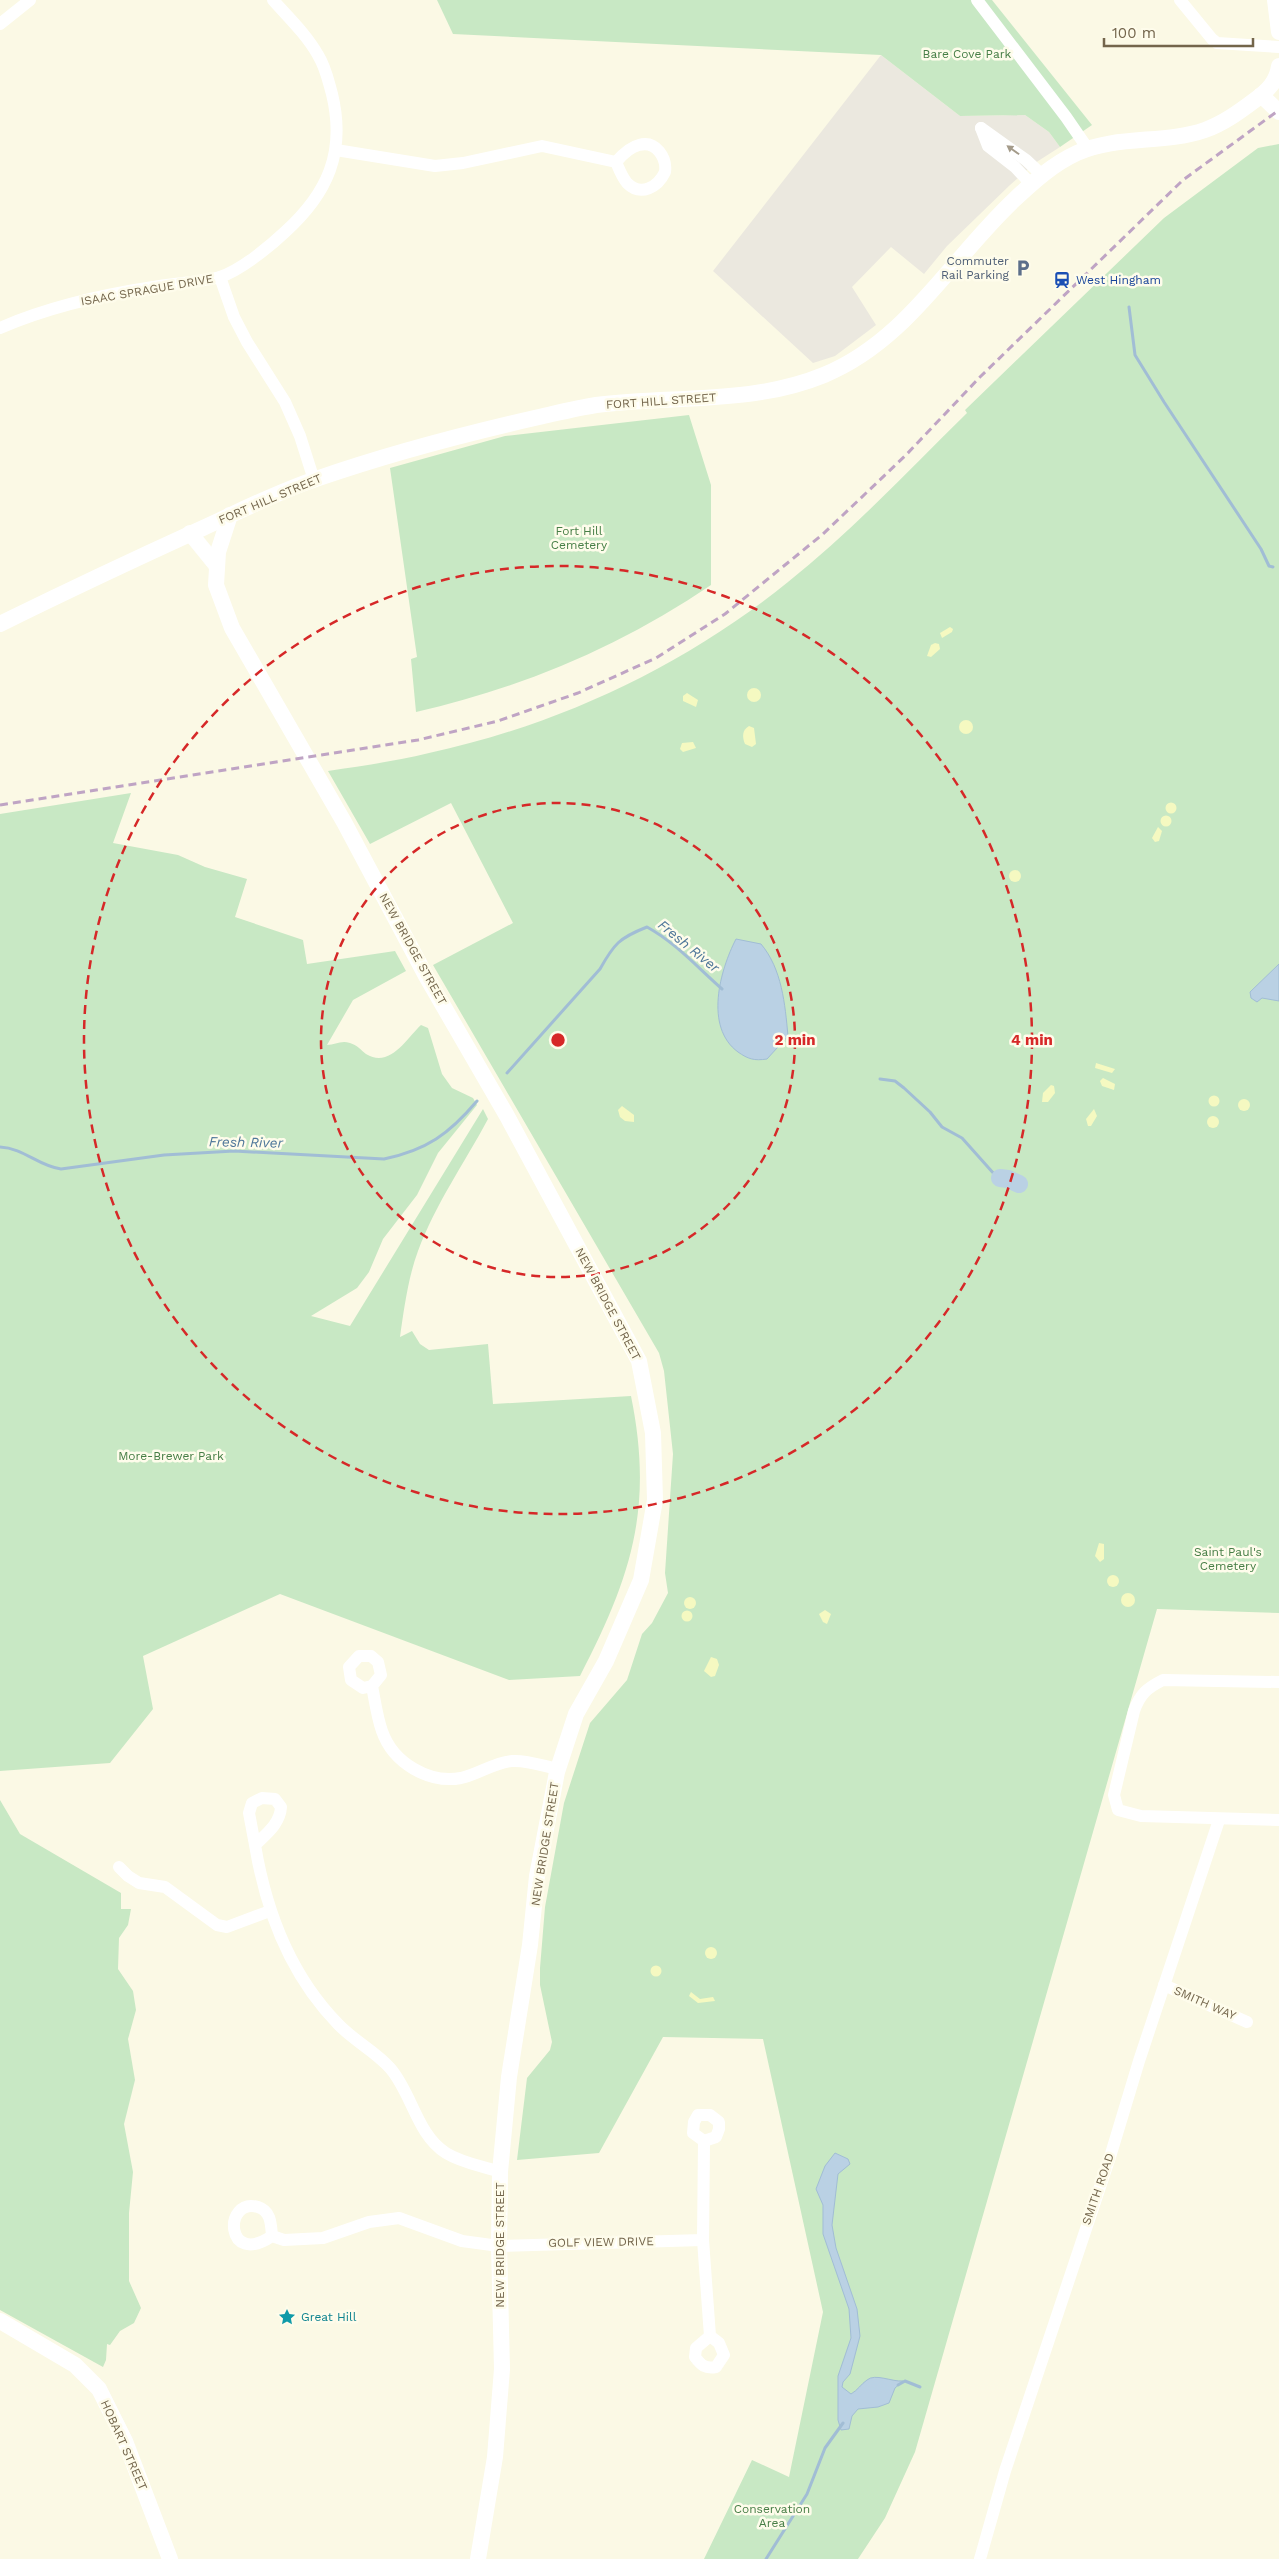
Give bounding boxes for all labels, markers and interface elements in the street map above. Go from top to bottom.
scale bar [1104,15,1253,47]
text: 100 m [1112,24,1156,42]
park label: Bare Cove Park [923,47,1012,61]
one-way arrow [1006,145,1019,155]
place label: Commuter Rail Parking [941,254,1010,282]
parking icon: Commuter Rail Parking [1013,258,1033,278]
station icon: West Hingham [1052,270,1072,290]
street label: ISAAC SPRAGUE DRIVE [80,271,215,309]
place label: West Hingham [1076,273,1161,287]
street label: FORT HILL STREET [605,390,717,412]
street label: FORT HILL STREET [216,471,324,527]
park label: Fort Hill Cemetery [551,524,608,552]
street label: NEW BRIDGE STREET [376,891,450,1007]
water label: Fresh River [655,916,723,976]
centre of rings [549,1031,567,1049]
text: 2 min [774,1031,816,1049]
text: 4 min [1011,1031,1053,1049]
water label: Fresh River [209,1133,284,1151]
street label: NEW BRIDGE STREET [572,1245,644,1363]
park label: More-Brewer Park [118,1449,224,1463]
park label: Saint Paul's Cemetery [1194,1545,1262,1573]
street label: NEW BRIDGE STREET [528,1781,562,1907]
street label: SMITH WAY [1172,1983,1238,2023]
street label: SMITH ROAD [1079,2151,1117,2227]
street label: NEW BRIDGE STREET [493,2182,507,2308]
street label: GOLF VIEW DRIVE [548,2234,654,2250]
place icon: Great Hill [277,2307,297,2327]
place label: Great Hill [301,2310,357,2324]
street label: HOBART STREET [98,2398,150,2492]
park label: Conservation Area [734,2502,810,2530]

